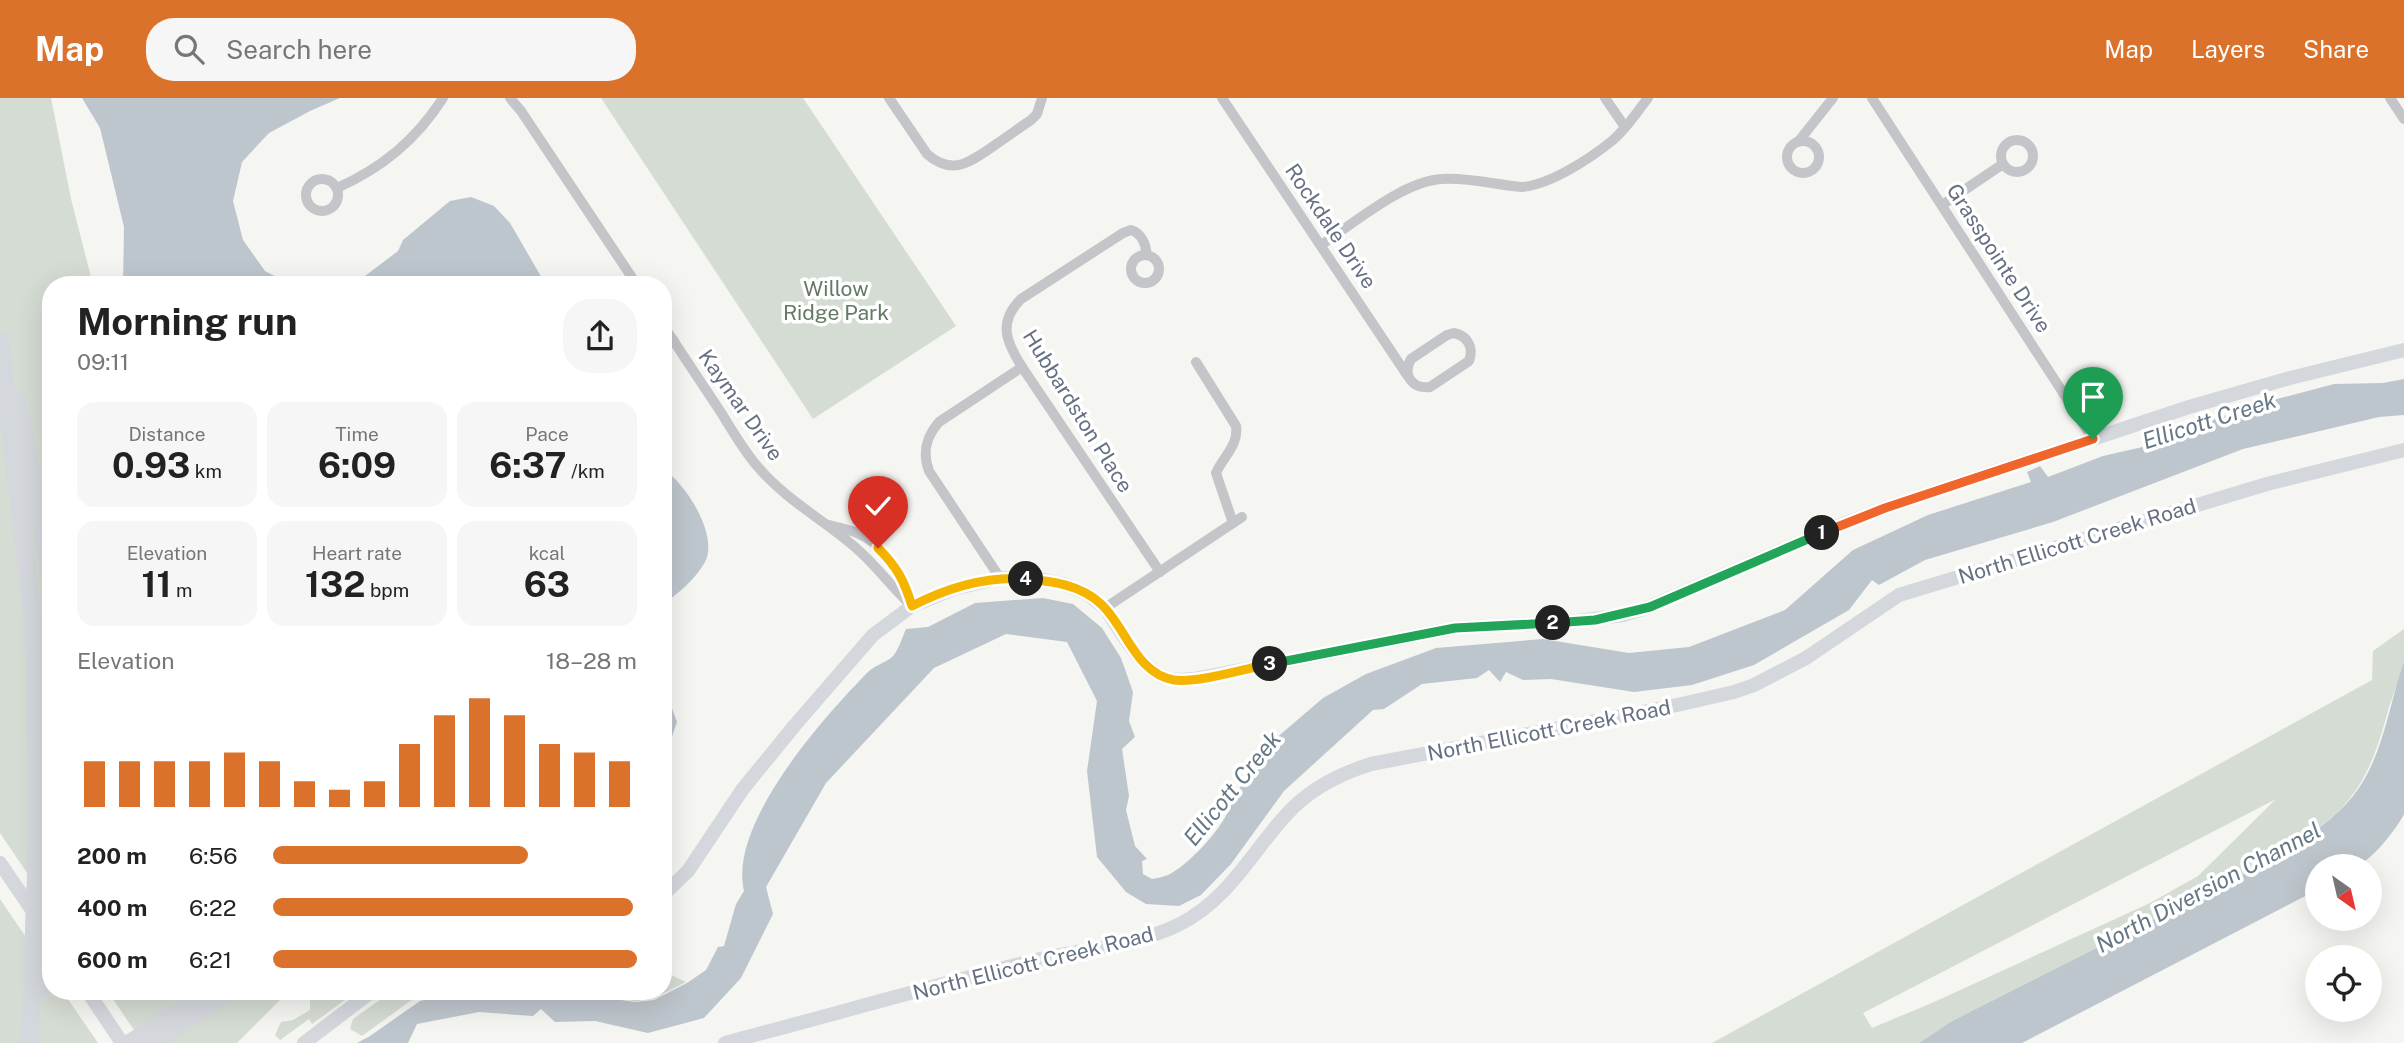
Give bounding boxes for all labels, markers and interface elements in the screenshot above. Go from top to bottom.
search box [146,18,636,81]
text: Map [35,30,104,68]
icon: search [170,30,208,68]
text: Search here [226,34,372,65]
text: Map [2104,35,2153,63]
text: Layers [2191,35,2265,63]
text: Share [2303,35,2369,63]
street label: Rockdale Drive [1280,159,1382,293]
street label: Grasspointe Drive [1942,179,2056,337]
park label: Willow Ridge Park [783,276,889,325]
text: Morning run [77,299,298,344]
button: share [563,299,637,373]
street label: Hubbardston Place [1018,325,1138,497]
street label: Kaymar Drive [693,345,789,465]
text: 09:11 [77,348,129,375]
pin [2063,367,2123,439]
icon: arrive [2074,378,2112,416]
water label: Ellicott Creek [2139,385,2280,454]
text: Distance [128,423,206,445]
text: Time [335,423,379,445]
text: Pace [525,423,569,445]
text: 0.93 [112,445,190,486]
text: 6:09 [318,445,396,486]
text: 6:37 [489,445,566,486]
text: km [190,460,222,482]
text: /km [566,460,605,482]
pin [848,476,908,548]
icon: check [859,487,897,525]
street label: North Ellicott Creek Road [1955,493,2199,589]
pin: 1 [1804,516,1840,550]
text: 1 [1817,521,1826,543]
text: Elevation [127,542,207,564]
text: Heart rate [312,542,402,564]
text: kcal [529,542,565,564]
pin: 4 [1009,561,1044,596]
text: 11 [141,564,171,605]
text: 132 [305,564,365,605]
text: 63 [524,564,570,605]
text: 4 [1019,567,1032,589]
text: m [171,579,193,601]
text: bpm [365,579,409,601]
pin: 2 [1536,606,1570,640]
text: 2 [1546,611,1559,633]
pin: 3 [1252,646,1288,682]
text: Elevation [77,647,175,674]
text: 18–28 m [546,647,637,674]
text: 3 [1263,652,1276,674]
street label: North Ellicott Creek Road [1425,694,1673,766]
water label: Ellicott Creek [1178,725,1287,851]
water label: North Diversion Channel [2091,816,2325,958]
text: 200 m [77,842,147,869]
text: 6:56 [189,842,238,869]
north arrow [2305,854,2382,931]
map controls [2305,854,2382,1022]
text: 400 m [77,894,147,921]
text: 6:22 [189,894,236,921]
street label: North Ellicott Creek Road [910,921,1156,1005]
button: locate [2305,945,2382,1022]
text: 600 m [77,946,147,973]
text: 6:21 [189,946,232,973]

